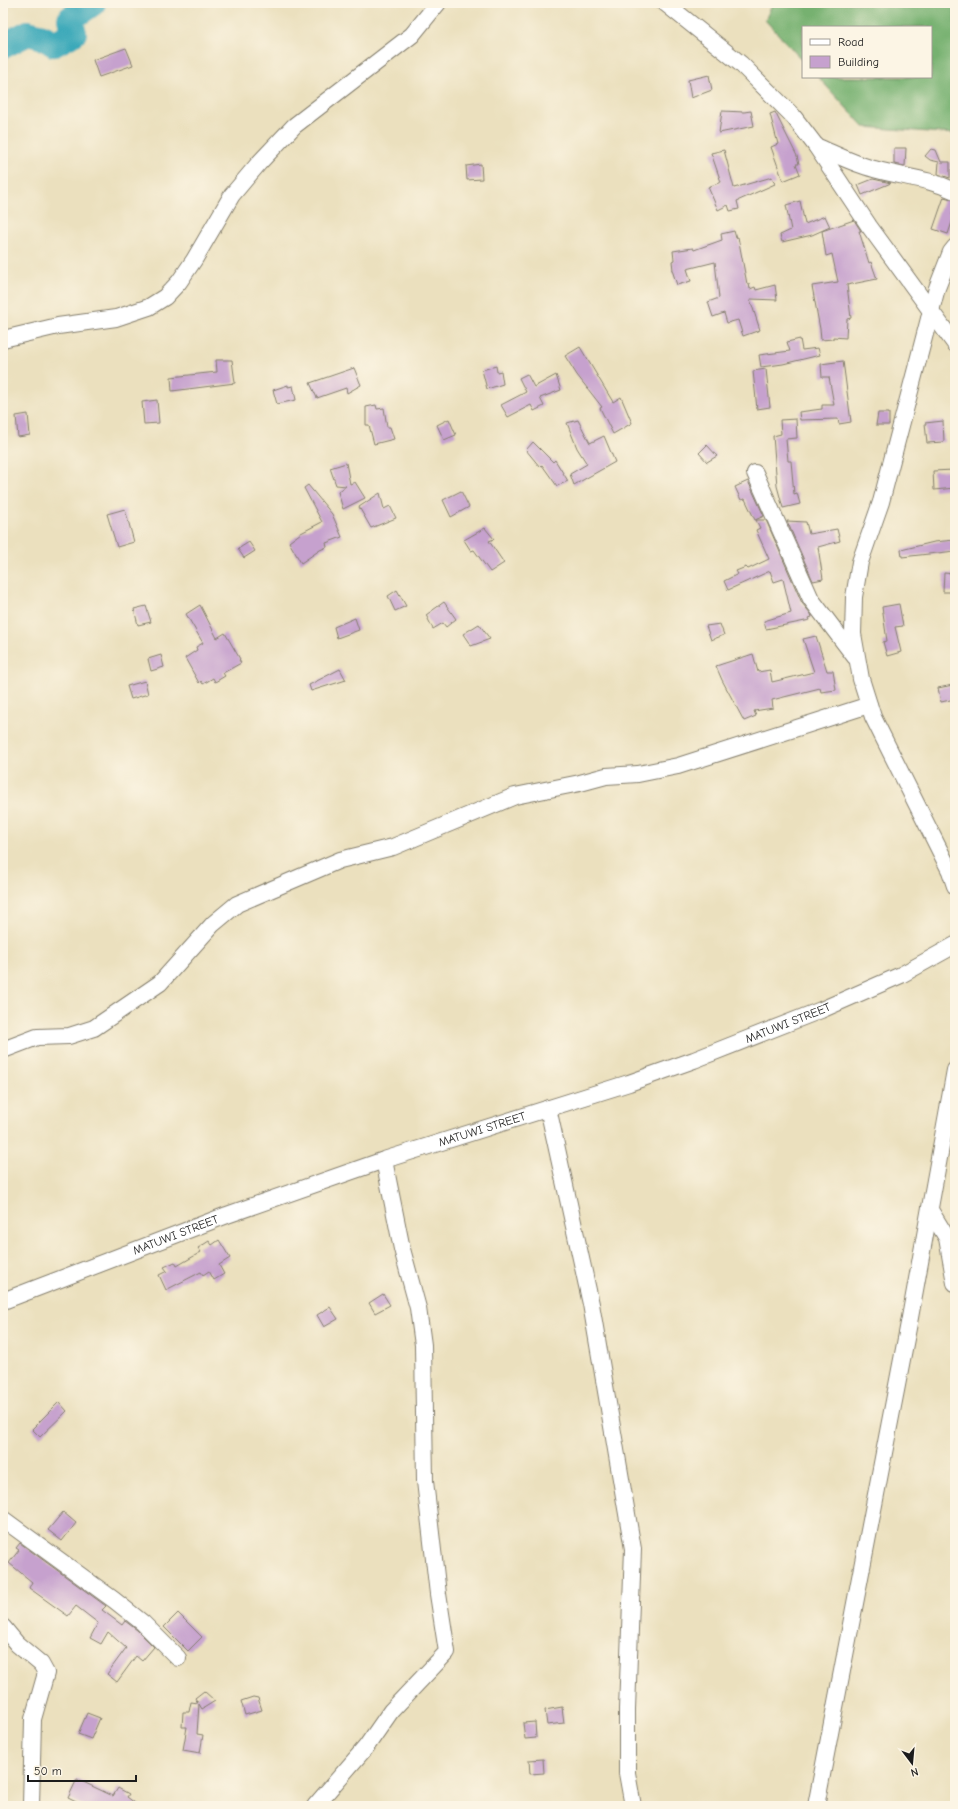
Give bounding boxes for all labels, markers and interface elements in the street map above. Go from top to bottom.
legend [802,26,932,78]
text: Road [838,35,864,49]
text: Building [838,55,879,69]
street label: MATUWI STREET [743,999,833,1046]
street label: MATUWI STREET [437,1109,528,1149]
street label: MATUWI STREET [131,1212,221,1257]
north arrow [892,1743,932,1783]
scale bar [28,1757,136,1783]
text: 50 m [34,1764,62,1778]
text: N [909,1765,920,1779]

